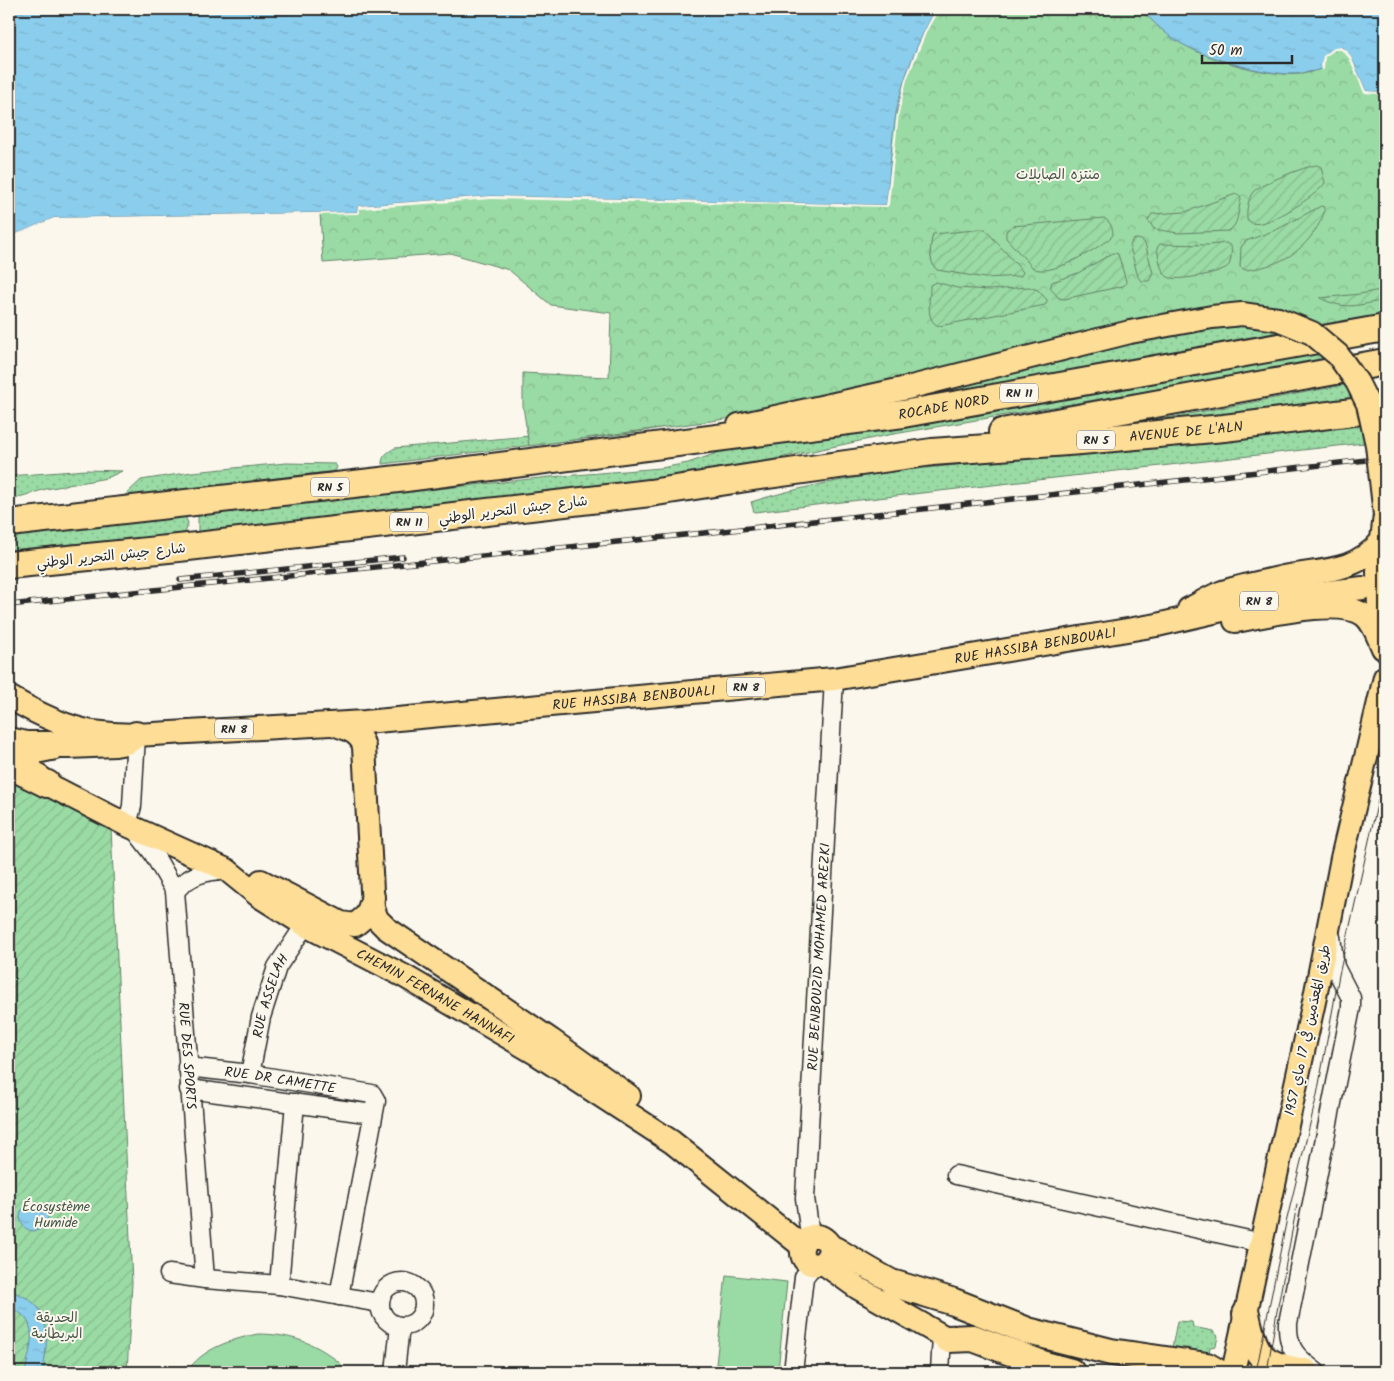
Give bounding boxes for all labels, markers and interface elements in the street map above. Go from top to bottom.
scale bar [1202,32,1292,64]
text: 50 m [1209,39,1243,63]
park label: منتزه الصابلات [1016,164,1100,186]
road number: RN 11 [1000,383,1038,402]
street label: ROCADE NORD [897,389,991,426]
street label: AVENUE DE L'ALN [1128,416,1245,449]
road number: RN 5 [1077,430,1115,450]
road number: RN 5 [311,478,349,497]
street label: شارع جيش التحرير الوطني [437,490,589,531]
road number: RN 11 [390,512,428,532]
street label: شارع جيش التحرير الوطني [35,537,187,576]
road number: RN 8 [1240,592,1278,610]
street label: RUE HASSIBA BENBOUALI [953,622,1118,671]
road number: RN 8 [727,678,765,696]
street label: RUE HASSIBA BENBOUALI [551,680,716,717]
road number: RN 8 [215,720,253,739]
street label: RUE BENBOUZID MOHAMED AREZKI [802,842,837,1071]
street label: CHEMIN FERNANE HANNAFI [352,943,518,1050]
street label: طريق المُعدَمين في 17 ماي 1957 [1279,943,1337,1118]
street label: RUE ASSELAH [247,950,295,1040]
street label: RUE DES SPORTS [172,1001,202,1111]
street label: RUE DR CAMETTE [223,1061,338,1100]
park label: Écosystème Humide [22,1196,91,1234]
park label: الحديقة البريطانية [32,1307,82,1345]

